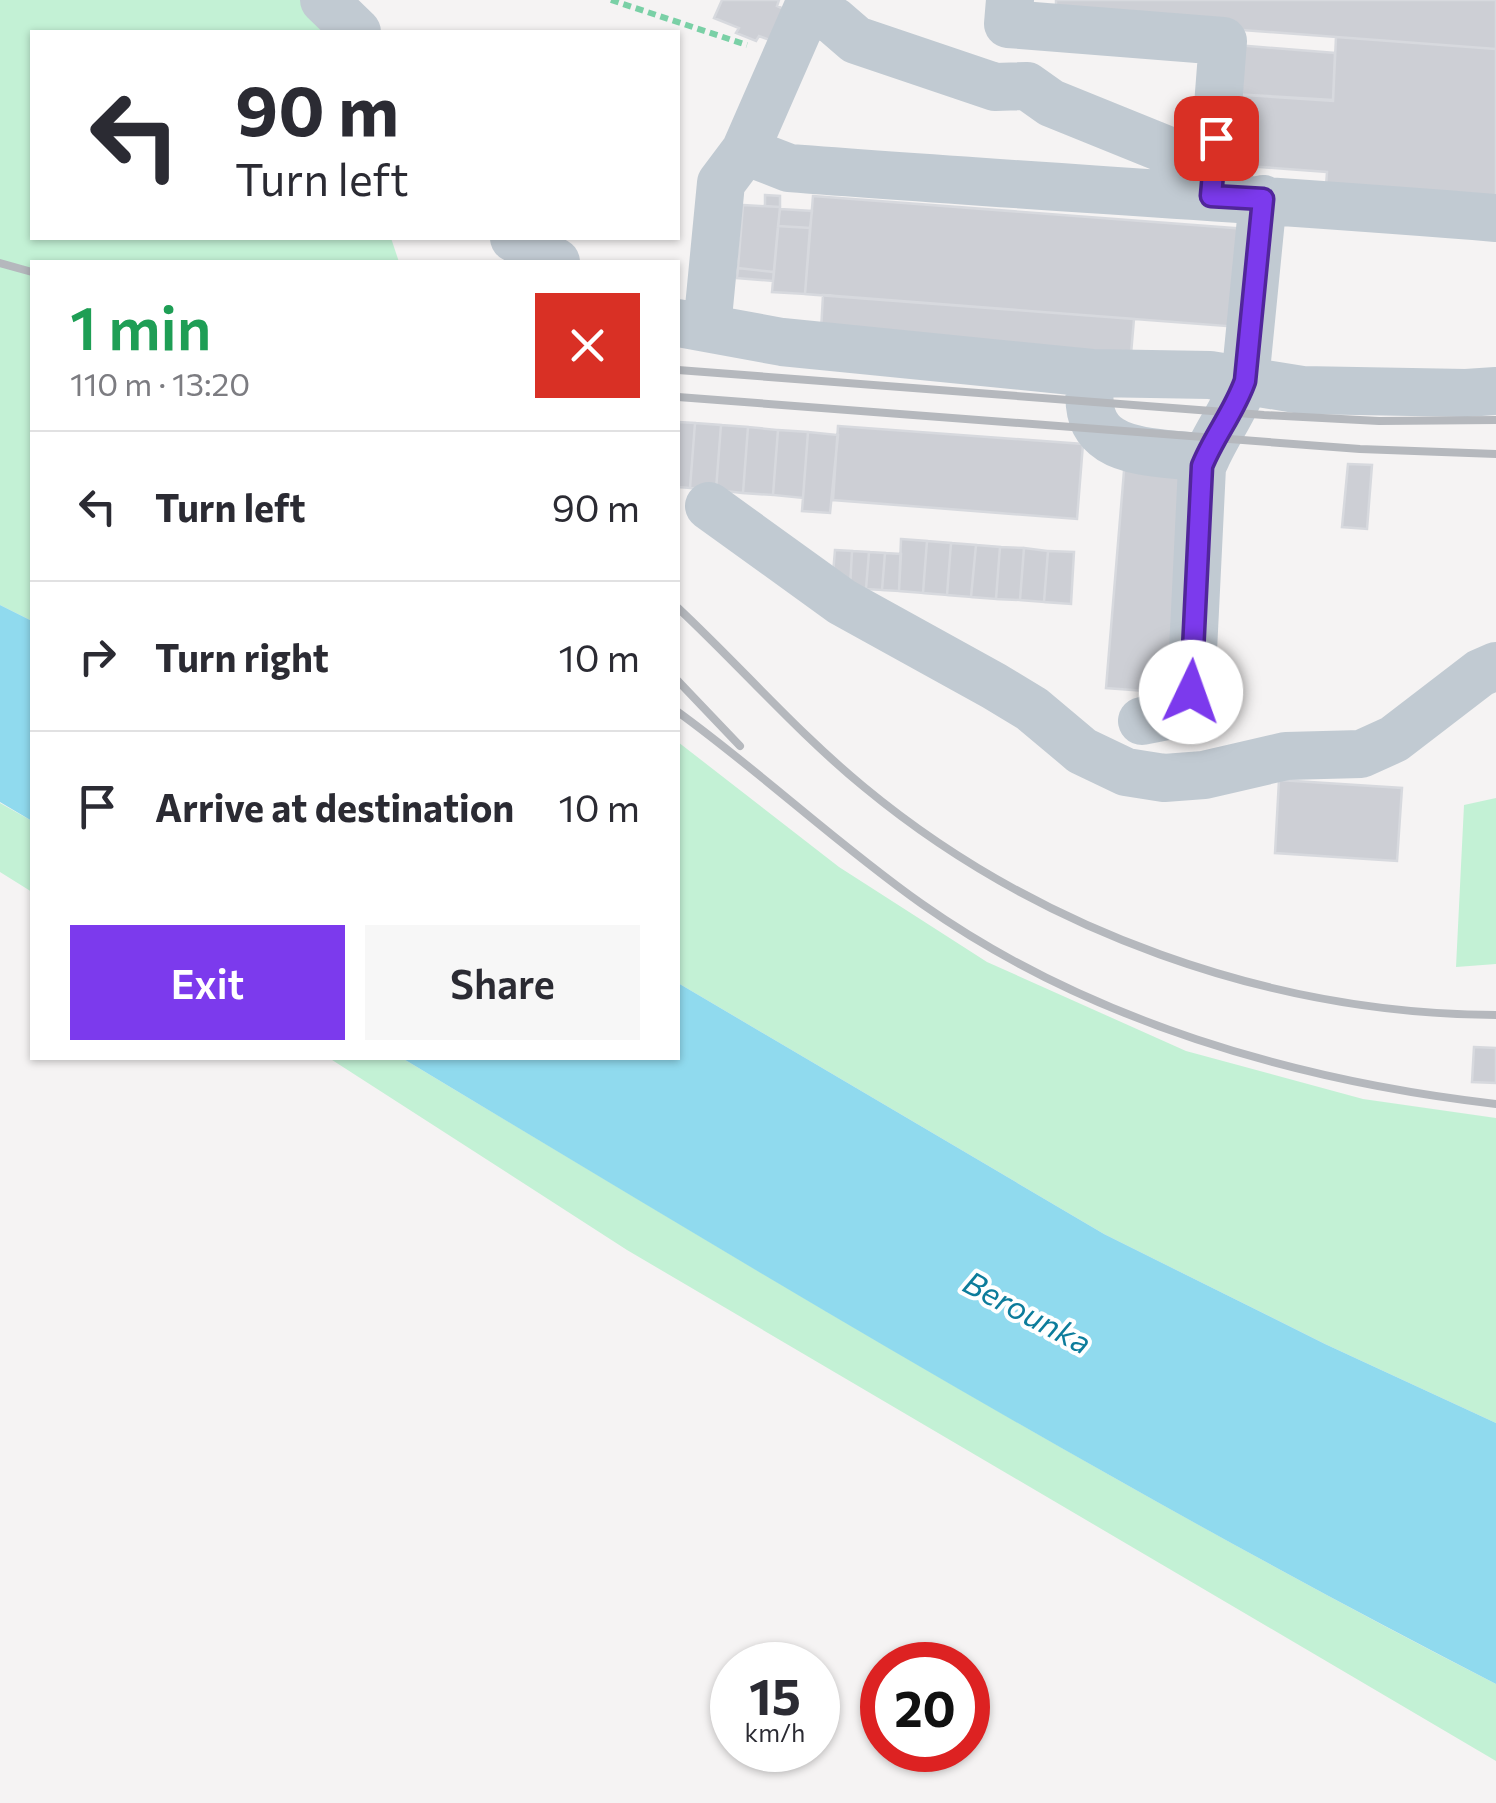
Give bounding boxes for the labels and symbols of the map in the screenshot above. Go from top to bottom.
pin [1174,96,1259,181]
position arrow [1139,640,1243,744]
water label: Berounka [957,1261,1099,1362]
speed limit sign: 20 [860,1642,990,1772]

